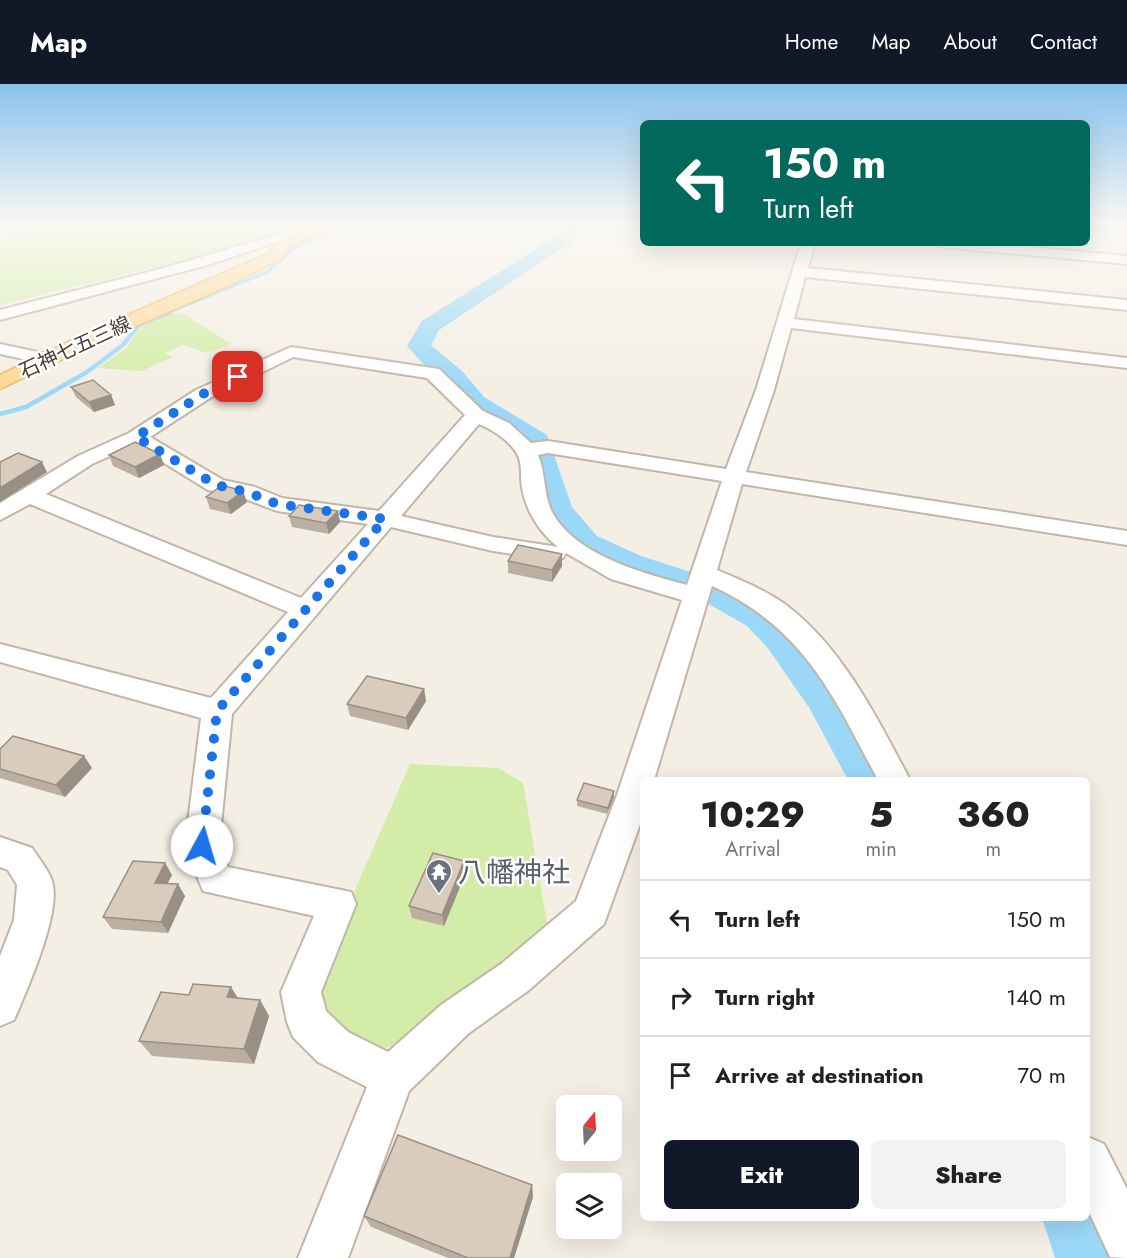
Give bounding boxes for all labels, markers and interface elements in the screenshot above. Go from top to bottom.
text: Map [30,22,87,63]
text: Home [785,27,838,57]
text: Map [871,27,911,57]
text: About [944,27,997,57]
text: Contact [1030,27,1097,57]
text: 150 m [763,133,886,194]
icon: left [664,144,742,222]
text: Turn left [763,189,853,228]
street label: 石神七五三線 [15,309,136,386]
pin [212,351,263,402]
icon: arrive [221,360,254,393]
text: 10:29 [700,788,805,840]
text: 5 [869,788,893,840]
text: 360 [957,788,1030,840]
position arrow [170,814,234,878]
text: Arrival [725,835,780,864]
text: min [865,835,897,864]
text: m [986,835,1001,864]
place label: 八幡神社 [458,852,570,893]
temple icon: 八幡神社 [424,857,454,895]
icon: left [664,903,697,936]
text: Turn left [715,903,800,935]
text: 150 m [1007,903,1066,935]
icon: right [664,981,697,1014]
text: Turn right [715,981,815,1013]
text: 140 m [1006,981,1066,1013]
icon: arrive [664,1059,697,1092]
text: Arrive at destination [715,1059,924,1091]
text: 70 m [1017,1059,1066,1091]
north arrow [556,1095,622,1161]
map controls [556,1095,622,1239]
button: Exit [664,1140,859,1209]
button: Share [871,1140,1066,1209]
button: layers [556,1173,622,1239]

